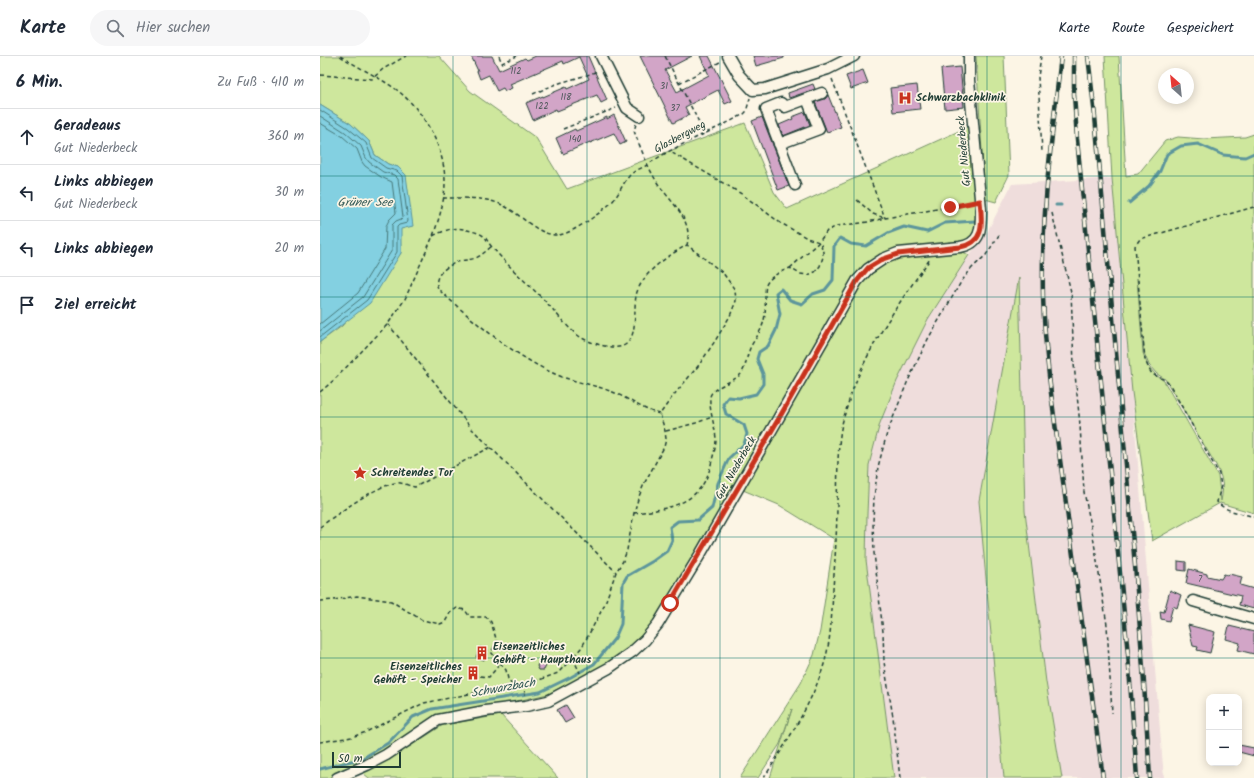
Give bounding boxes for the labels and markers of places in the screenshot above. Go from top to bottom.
place label: Schwarzbachklinik [916,89,1006,107]
hospital icon: Schwarzbachklinik [897,90,913,106]
place label: Schreitendes Tor [371,464,454,482]
place icon: Schreitendes Tor [352,465,368,481]
place label: Eisenzeitliches Gehöft - Haupthaus [493,638,592,669]
building icon: Eisenzeitliches Gehöft - Haupthaus [474,645,490,661]
place label: Eisenzeitliches Gehöft - Speicher [374,658,463,689]
building icon: Eisenzeitliches Gehöft - Speicher [465,665,481,681]

